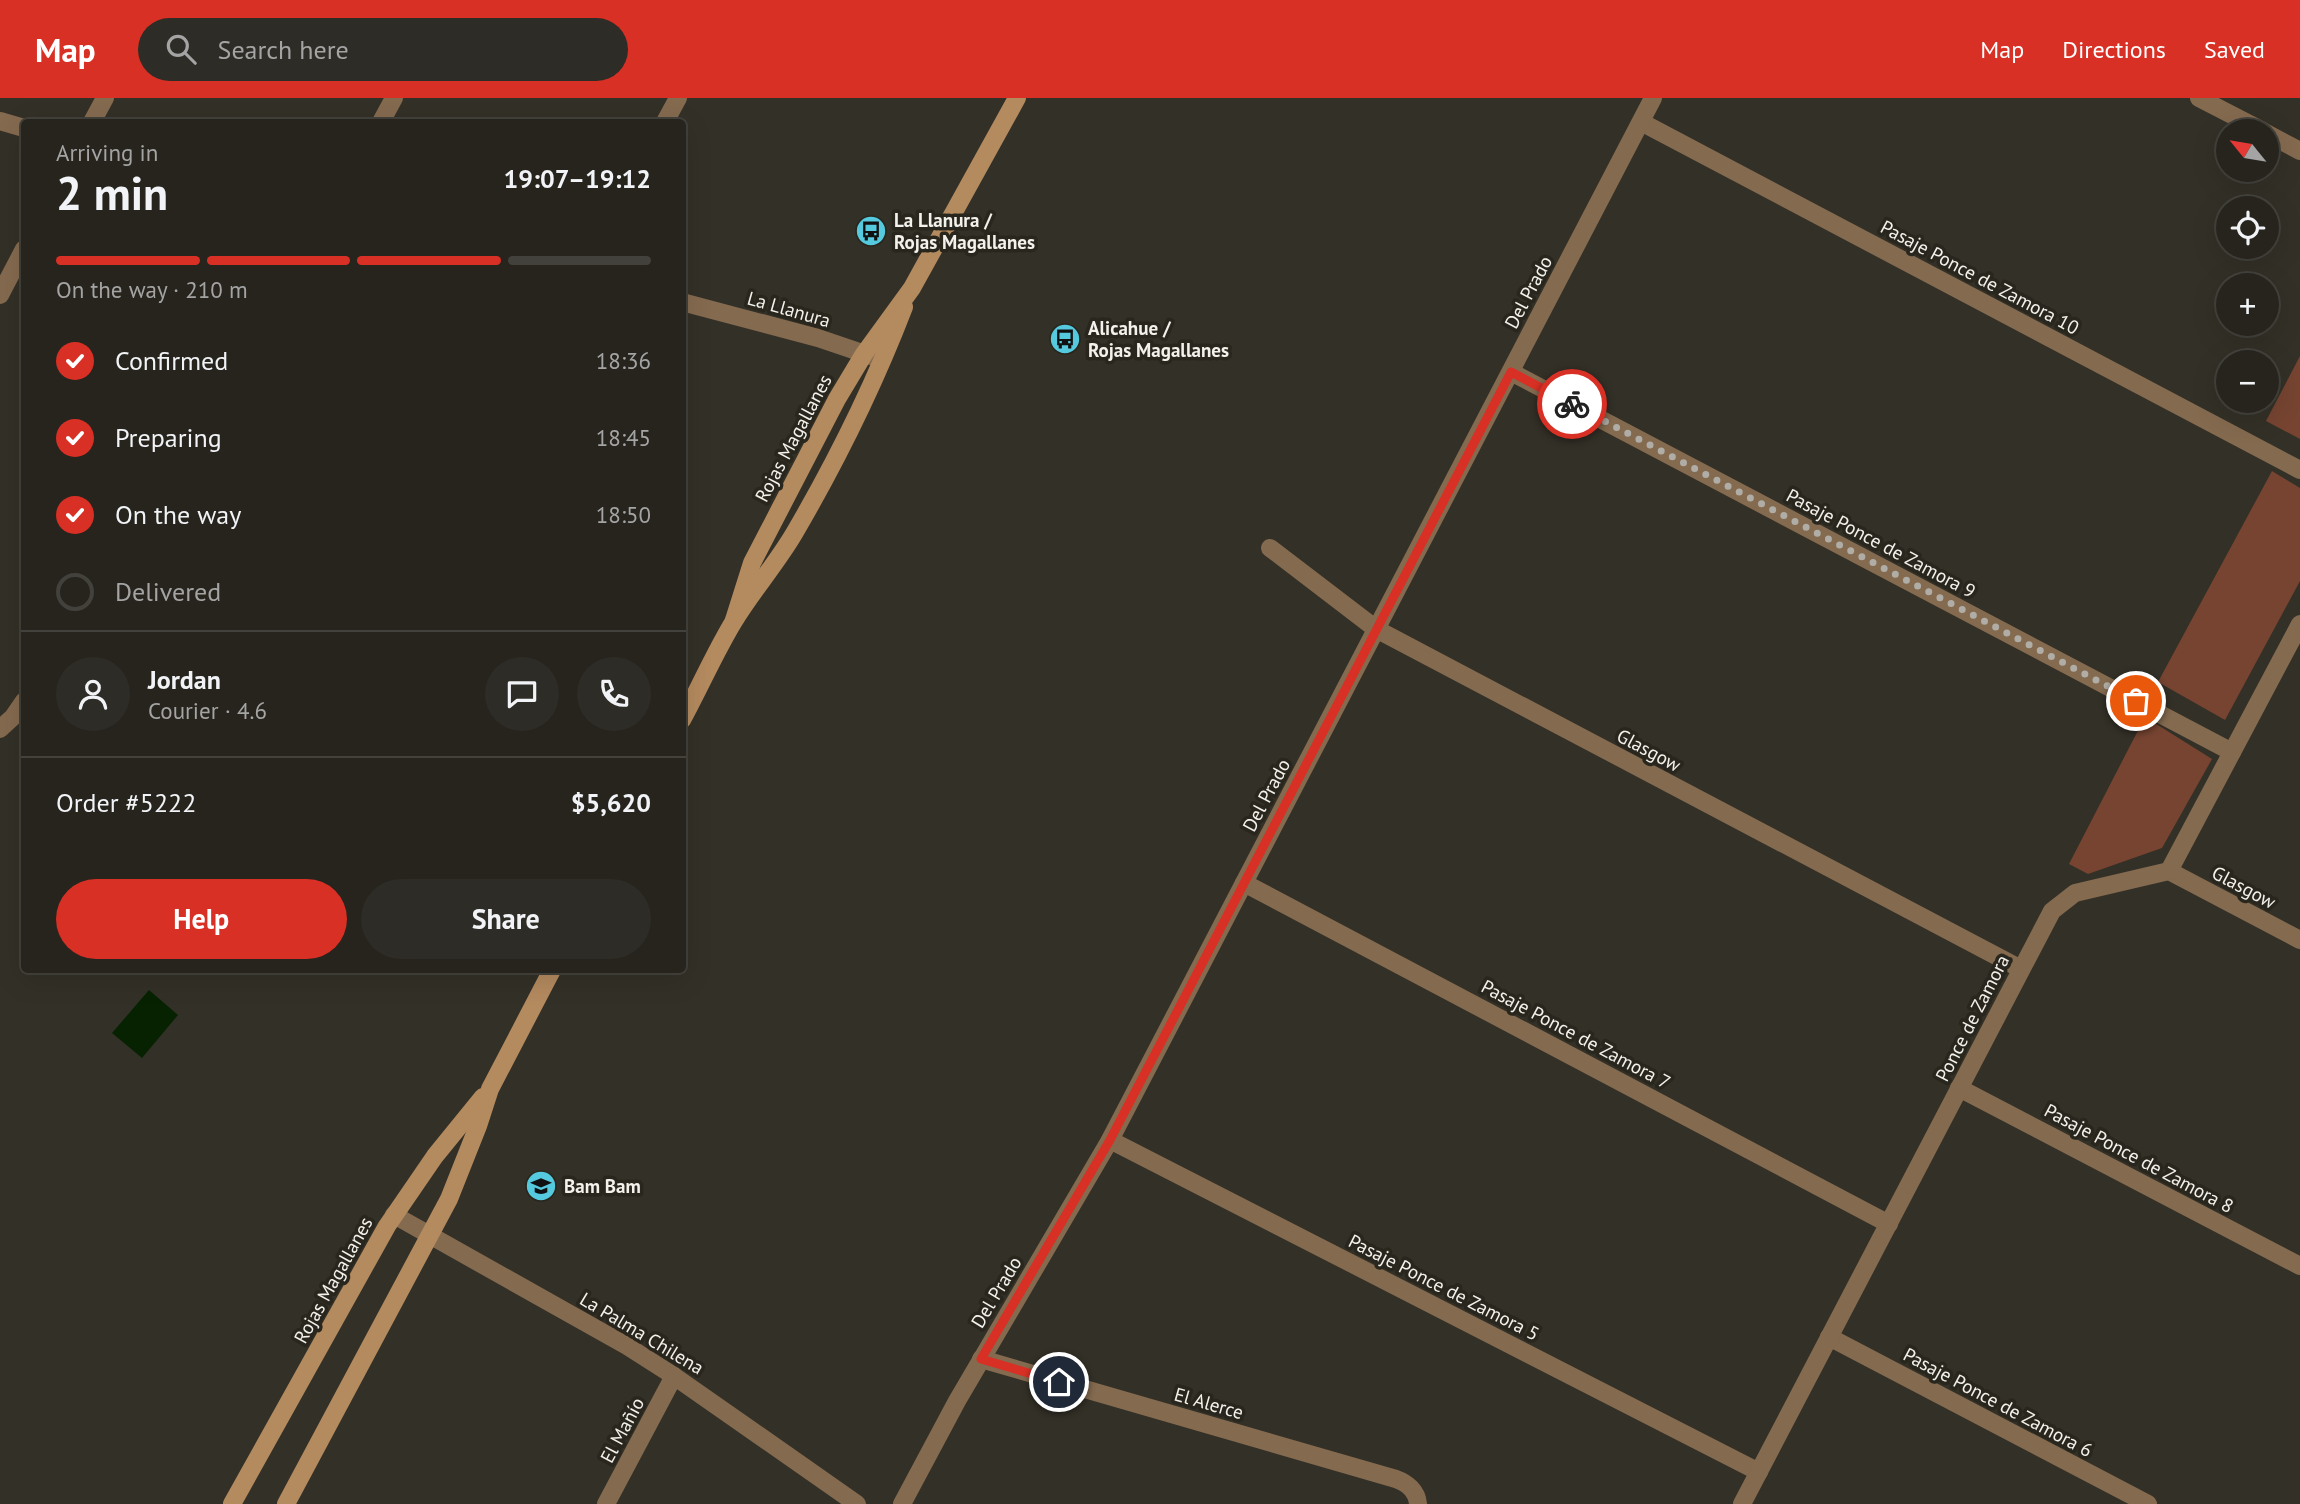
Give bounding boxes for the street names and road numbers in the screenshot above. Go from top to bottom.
street label: Pasaje Ponce de Zamora 10 [1877,214,2083,340]
street label: Del Prado [1499,252,1557,332]
street label: La Llanura [745,286,833,332]
street label: Rojas Magallanes [749,370,837,506]
street label: Pasaje Ponce de Zamora 9 [1782,483,1980,603]
street label: Glasgow [1613,723,1685,777]
street label: Del Prado [1237,755,1295,835]
street label: Glasgow [2208,860,2280,914]
street label: Ponce de Zamora [1930,951,2014,1085]
street label: Pasaje Ponce de Zamora 7 [1477,974,1675,1094]
street label: Pasaje Ponce de Zamora 8 [2040,1098,2238,1218]
street label: Rojas Magallanes [288,1213,378,1347]
street label: Pasaje Ponce de Zamora 5 [1345,1228,1543,1346]
street label: Del Prado [965,1252,1027,1332]
street label: La Palma Chilena [576,1287,708,1379]
street label: Pasaje Ponce de Zamora 6 [1899,1342,2097,1462]
street label: El Alerce [1172,1382,1246,1424]
street label: El Mañío [595,1393,649,1467]

